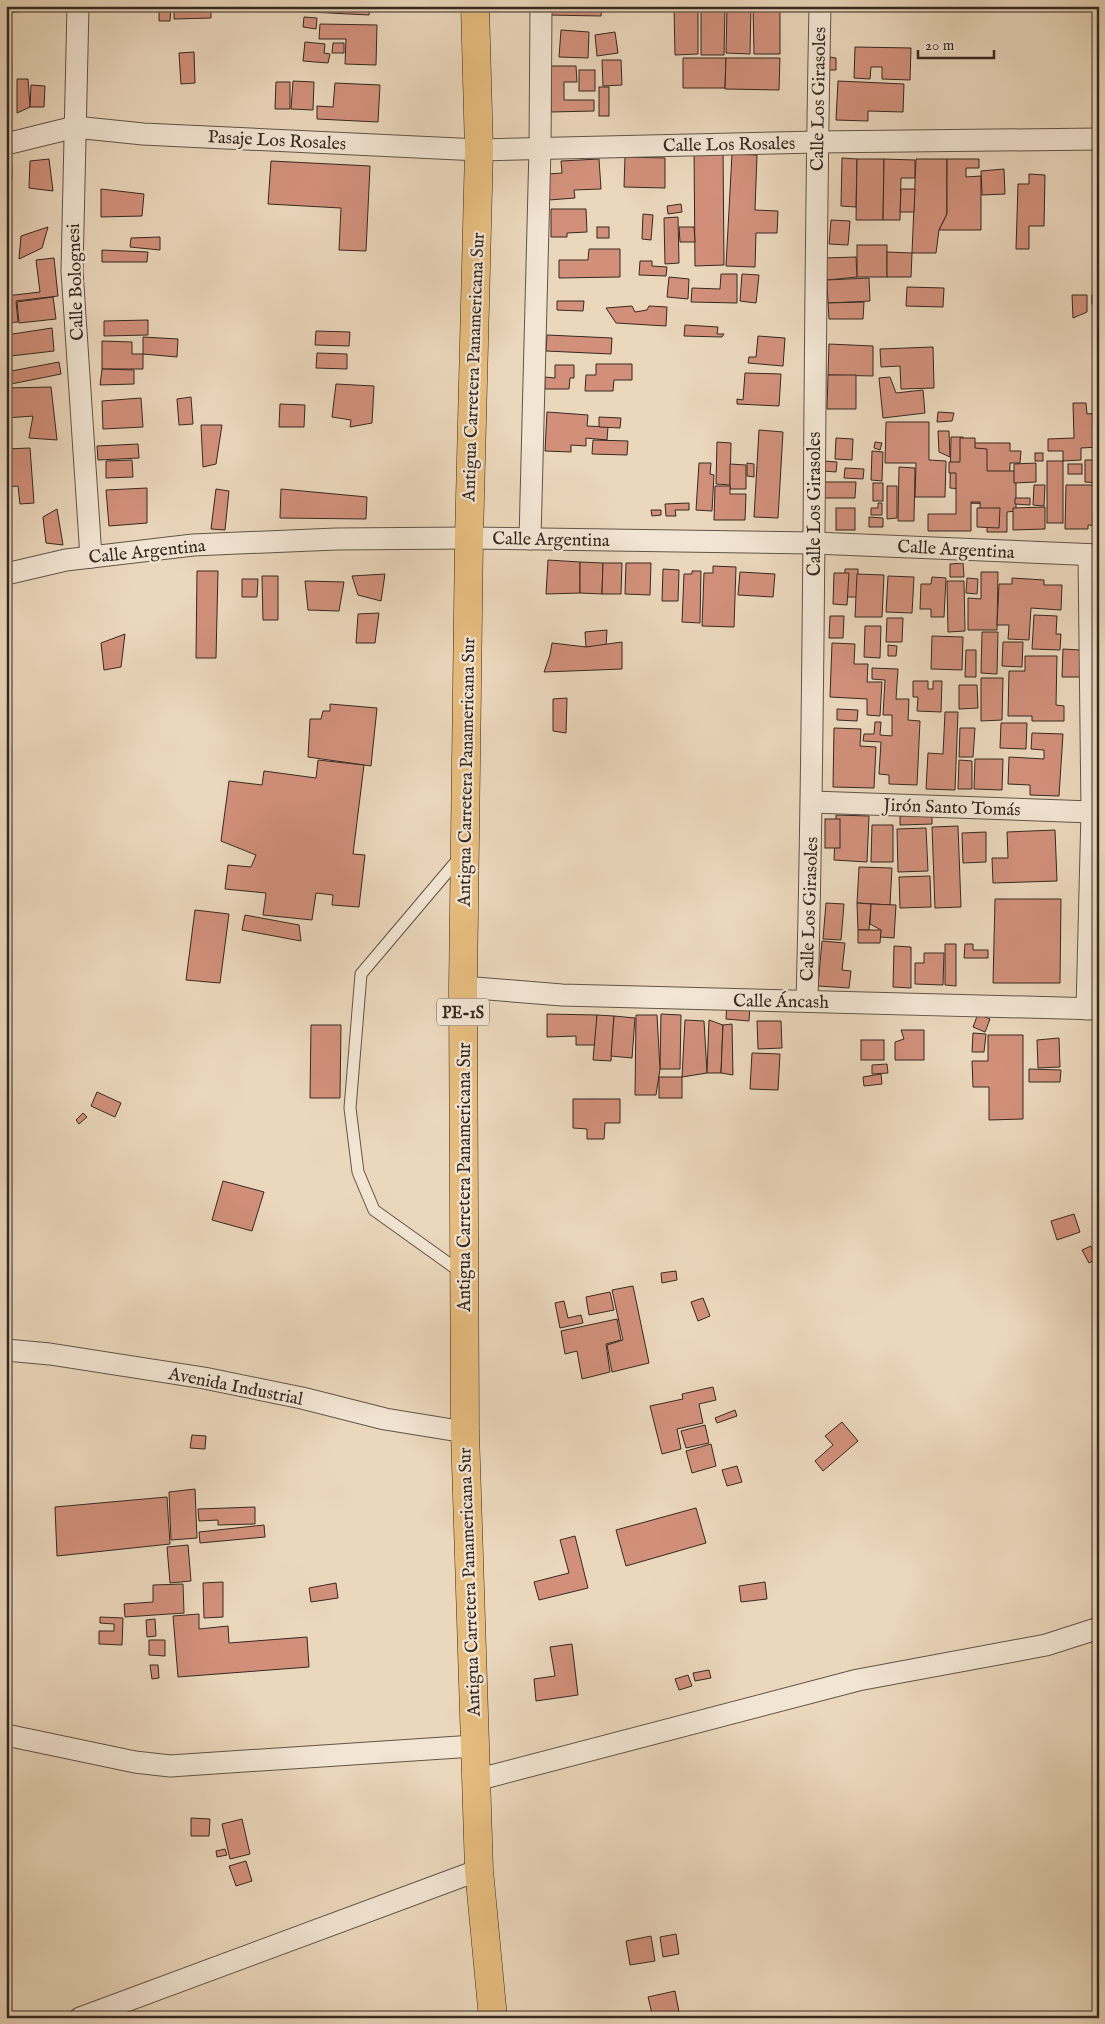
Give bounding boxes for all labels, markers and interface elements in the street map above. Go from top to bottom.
street label: Calle Los Girasoles [807,27,832,171]
scale bar [918,28,994,60]
text: 20 m [925,36,955,55]
street label: Pasaje Los Rosales [207,126,347,157]
street label: Calle Los Rosales [663,133,795,158]
street label: Calle Bolognesi [63,223,90,341]
street label: Antigua Carretera Panamericana Sur [458,232,491,503]
street label: Calle Los Girasoles [804,432,827,576]
street label: Calle Argentina [492,528,610,553]
street label: Calle Argentina [88,535,207,570]
street label: Calle Argentina [897,536,1015,565]
street label: Antigua Carretera Panamericana Sur [454,637,481,908]
street label: Jirón Santo Tomás [881,795,1021,822]
street label: Calle Los Girasoles [796,836,825,982]
street label: Calle Áncash [733,988,830,1015]
road number: PE-1S [437,999,489,1026]
street label: Antigua Carretera Panamericana Sur [454,1042,477,1313]
street label: Avenida Industrial [166,1363,305,1412]
street label: Antigua Carretera Panamericana Sur [454,1447,487,1718]

